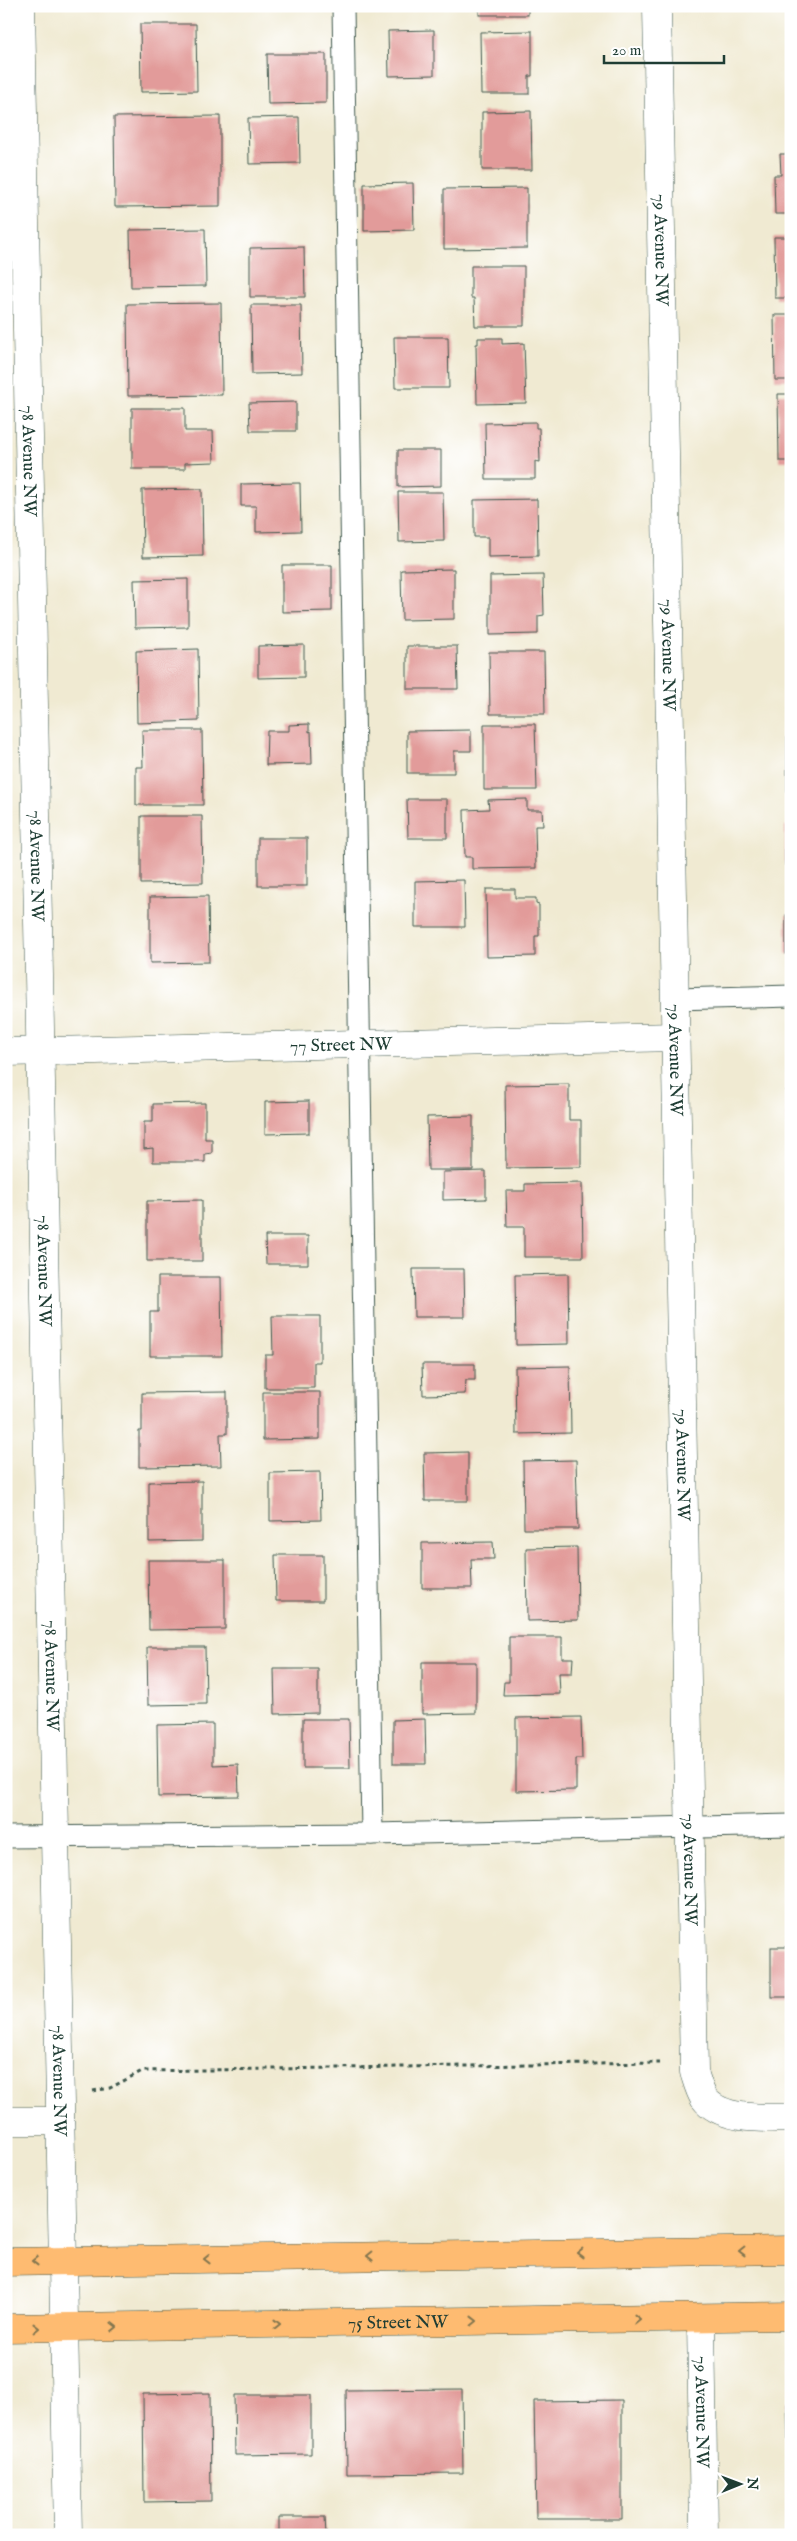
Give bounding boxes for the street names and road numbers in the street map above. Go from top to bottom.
street label: 79 Avenue NW [647,194,672,307]
street label: 78 Avenue NW [15,405,41,518]
street label: 79 Avenue NW [655,599,680,712]
street label: 78 Avenue NW [23,810,48,922]
street label: 79 Avenue NW [662,1004,687,1117]
street label: 77 Street NW [290,1033,393,1059]
street label: 78 Avenue NW [30,1215,56,1327]
street label: 79 Avenue NW [669,1409,694,1522]
street label: 78 Avenue NW [38,1620,63,1732]
street label: 79 Avenue NW [676,1814,701,1927]
street label: 78 Avenue NW [46,2025,71,2137]
street label: 75 Street NW [348,2311,449,2336]
street label: 79 Avenue NW [689,2356,713,2469]

